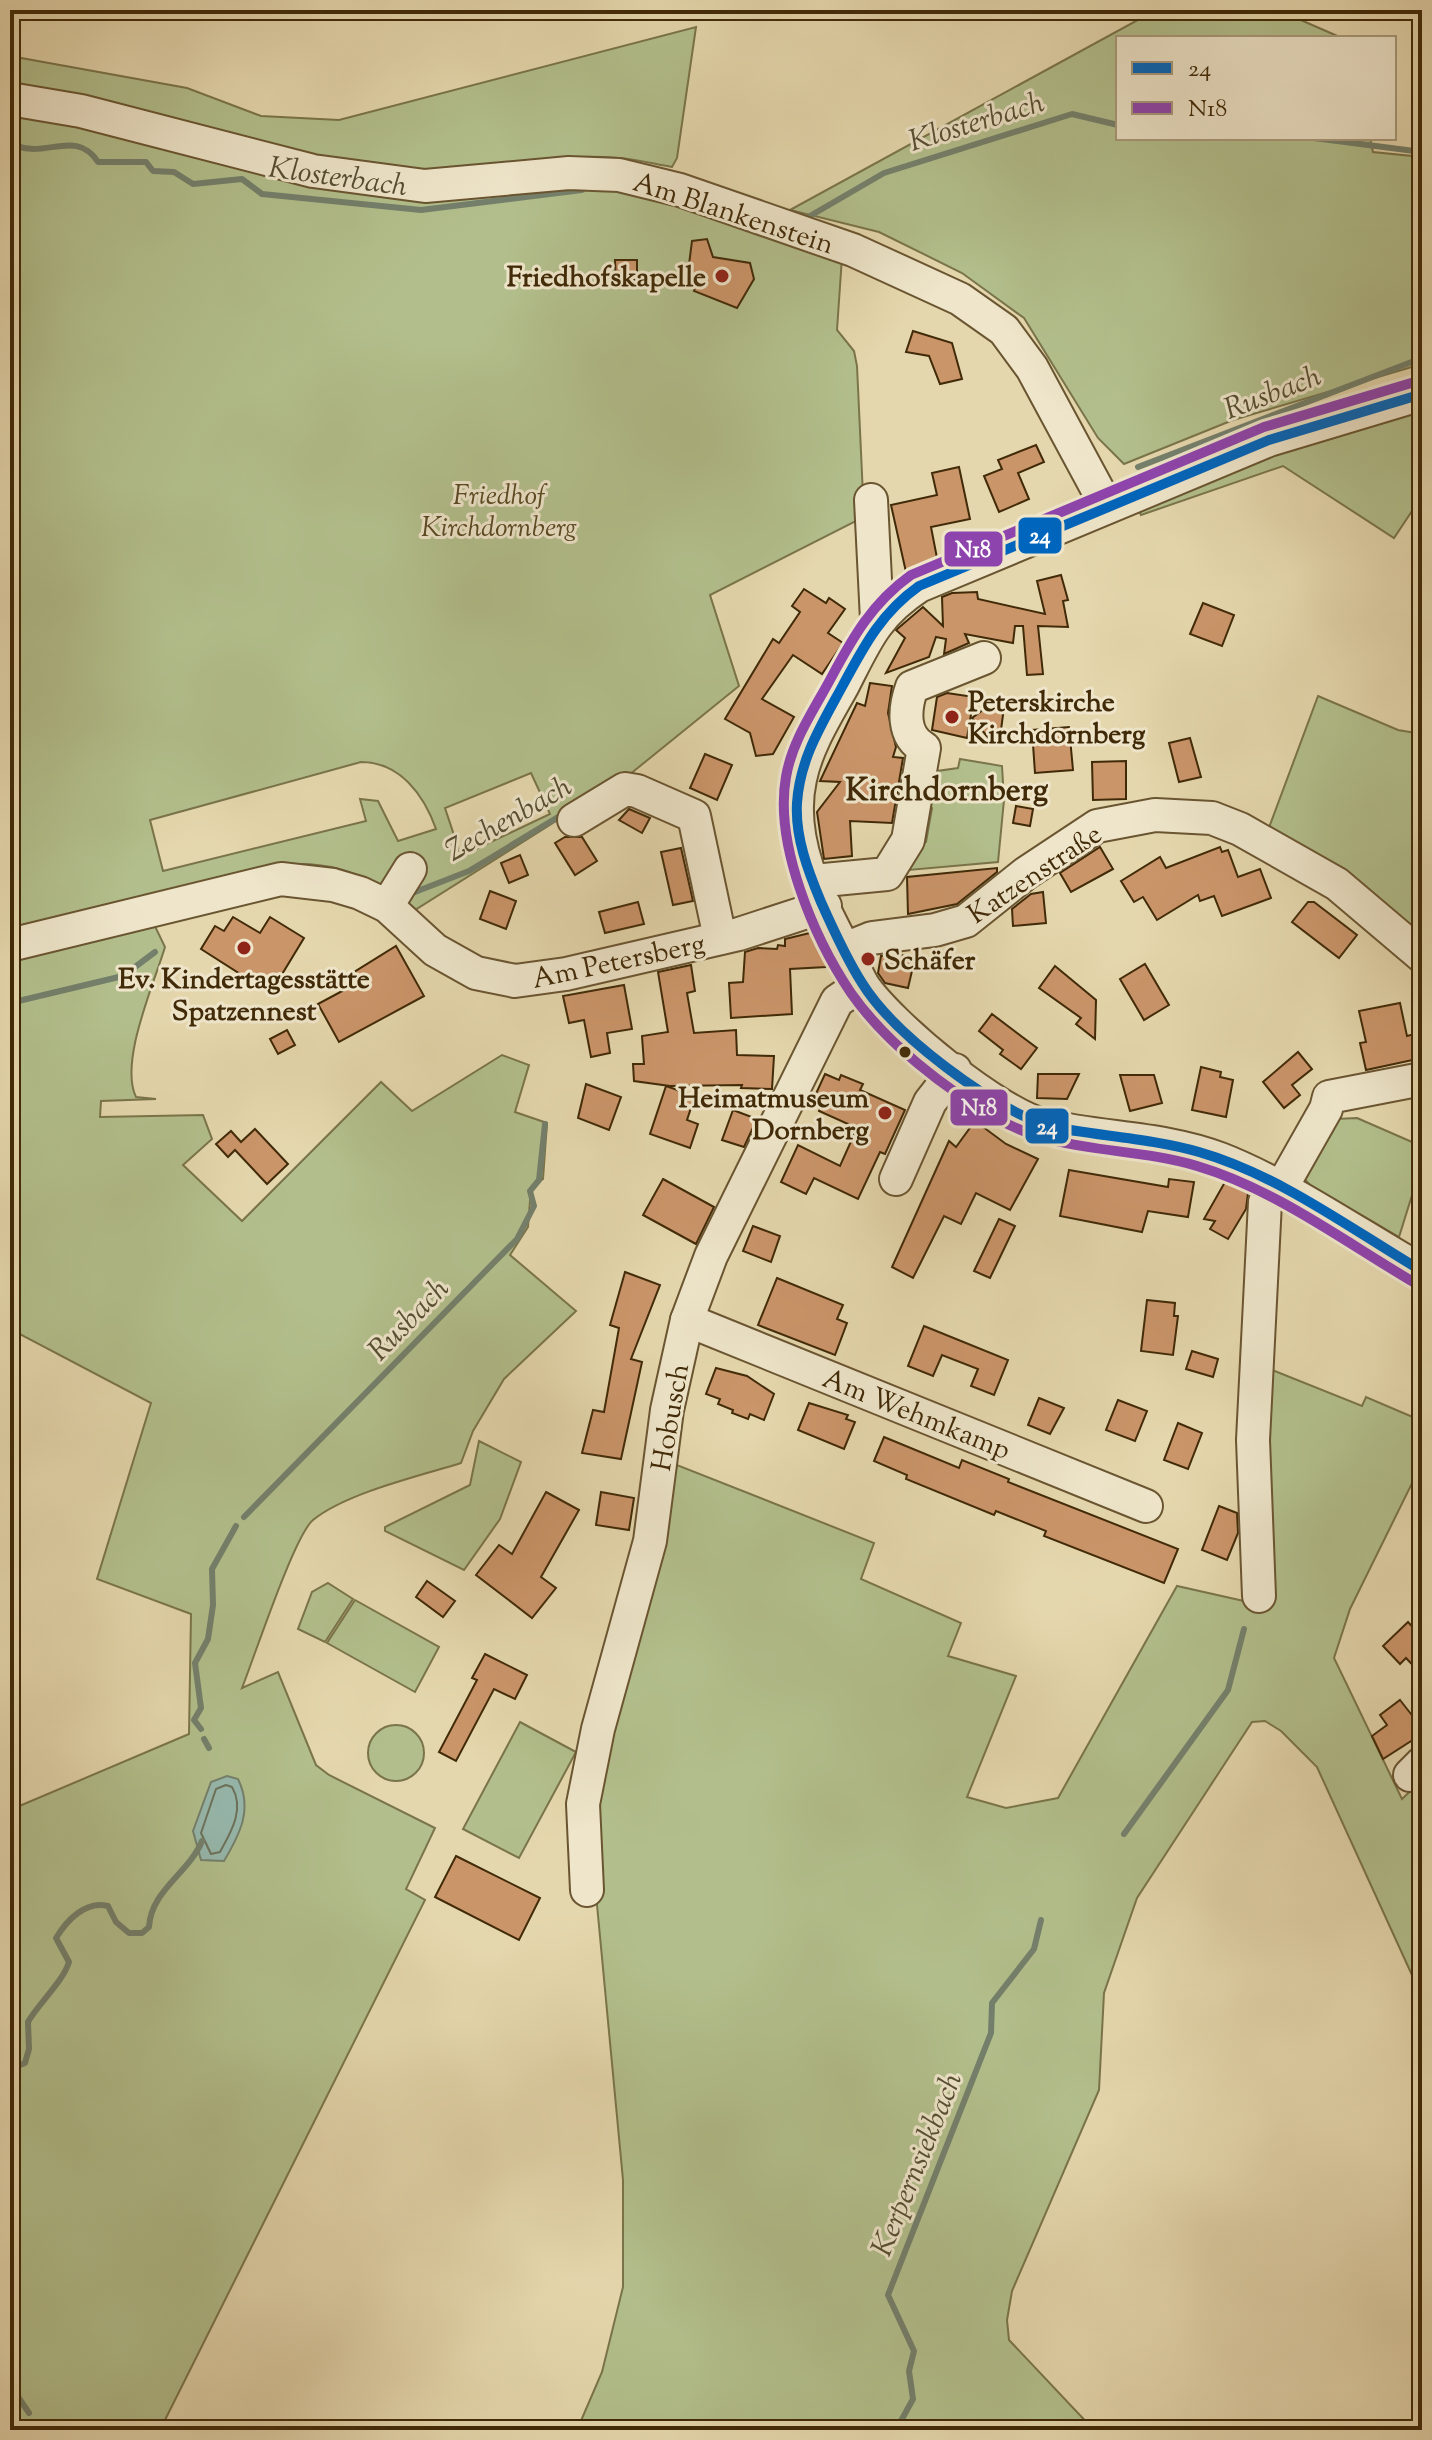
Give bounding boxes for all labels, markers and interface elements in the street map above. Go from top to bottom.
legend [1116,36,1396,140]
text: 24 [1188,53,1211,87]
water label: Klosterbach [904,82,1050,164]
text: N18 [1188,93,1227,127]
water label: Klosterbach [266,147,410,210]
street label: Am Blankenstein [627,164,839,266]
place label: Friedhofskapelle [507,259,706,299]
marker: Friedhofskapelle [713,267,731,285]
water label: Rusbach [1218,356,1328,432]
park label: Friedhof Kirchdornberg [421,477,577,549]
line badge: 24 [1017,516,1063,555]
text: 24 [1029,522,1051,554]
line badge: N18 [943,530,1004,568]
text: N18 [955,536,991,568]
place label: Peterskirche Kirchdornberg [968,684,1146,756]
marker: Peterskirche Kirchdornberg [943,708,961,726]
water label: Zechenbach [438,766,581,874]
district label: Kirchdornberg [846,769,1049,815]
street label: Katzenstraße [960,816,1111,935]
street label: Am Petersberg [529,925,709,1001]
marker: Ev. Kindertagesstätte Spatzennest [235,939,253,957]
place label: Schäfer [884,942,976,982]
marker: Schäfer [859,950,877,968]
place label: Ev. Kindertagesstätte Spatzennest [118,961,370,1033]
unlabelled marker [897,1044,913,1060]
place label: Heimatmuseum Dornberg [678,1080,870,1152]
line badge: N18 [949,1088,1009,1127]
text: N18 [961,1094,997,1126]
marker: Heimatmuseum Dornberg [876,1104,894,1122]
line badge: 24 [1024,1107,1070,1145]
text: 24 [1036,1113,1058,1145]
water label: Rusbach [359,1269,460,1372]
street label: Am Wehmkamp [816,1360,1016,1472]
street label: Hobusch [643,1361,701,1474]
water label: Kerpernsiekbach [862,2066,975,2263]

